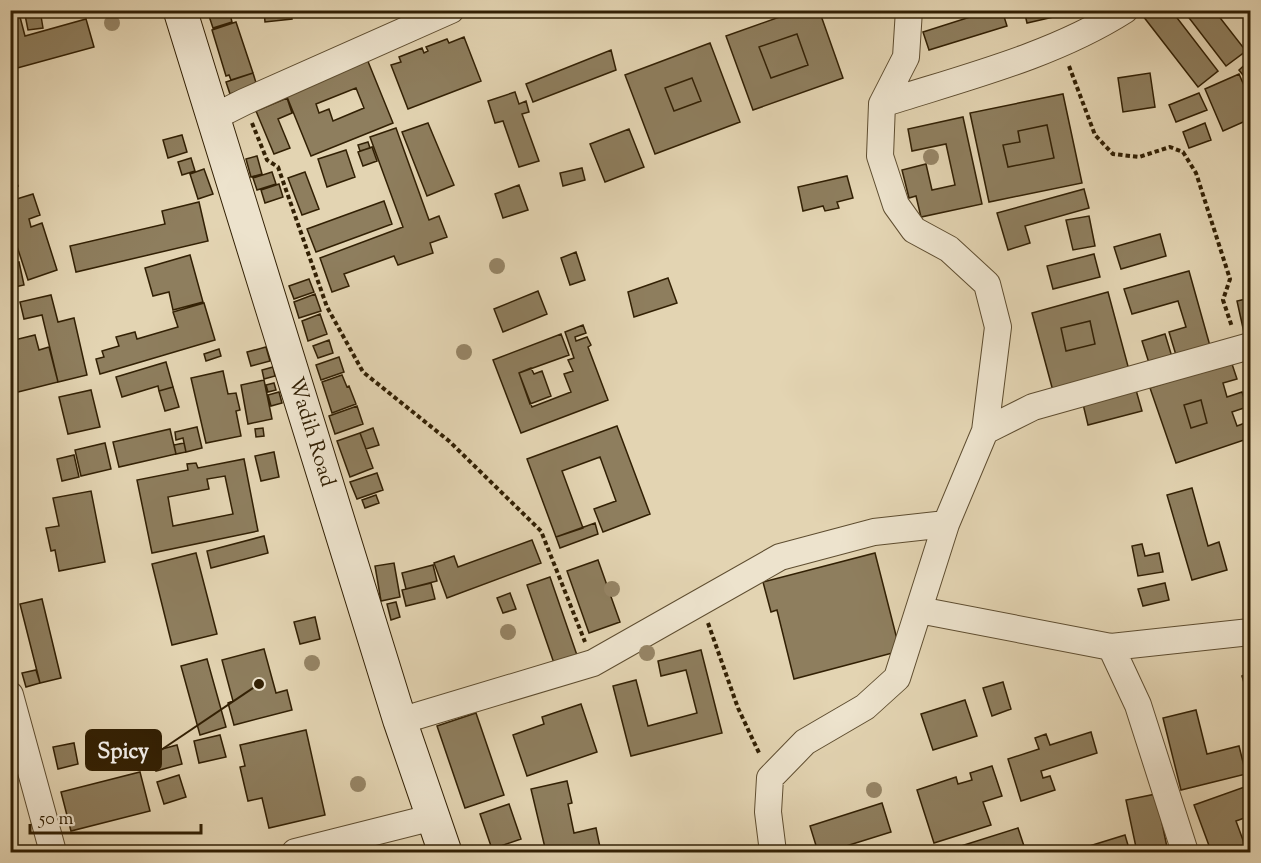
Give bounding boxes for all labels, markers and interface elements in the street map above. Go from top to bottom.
street label: Wadih Road [280,374,342,491]
callout: Spicy [86,730,161,770]
text: Spicy [97,737,149,769]
scale bar [30,797,201,835]
text: 50 m [38,807,74,833]

